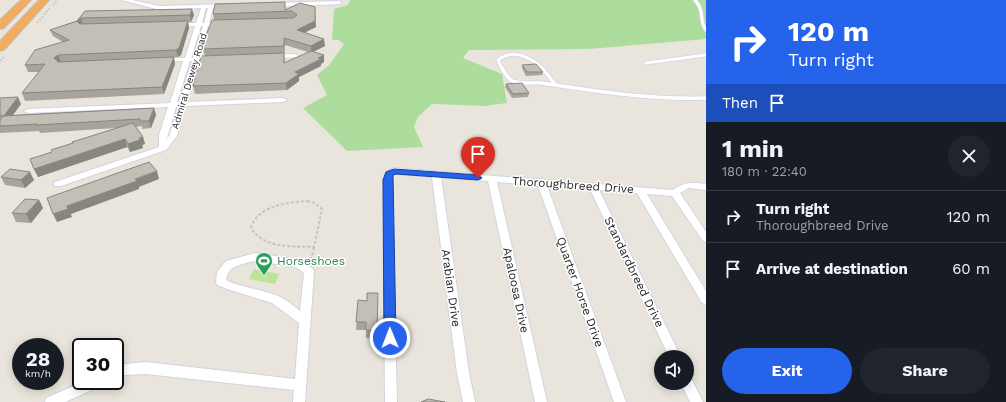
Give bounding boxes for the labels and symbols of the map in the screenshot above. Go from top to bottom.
street label: Admiral Dewey Road [169,32,209,130]
pin [461,137,495,178]
street label: Thoroughbreed Drive [512,174,635,196]
street label: Standardbreed Drive [601,215,667,330]
street label: Quarter Horse Drive [554,235,606,349]
street label: Apaloosa Drive [500,246,532,334]
street label: Arabian Drive [439,248,463,328]
sports icon: Horseshoes [254,251,274,276]
place label: Horseshoes [277,254,345,268]
position arrow [369,317,411,359]
speed limit sign: 30 [72,338,124,390]

